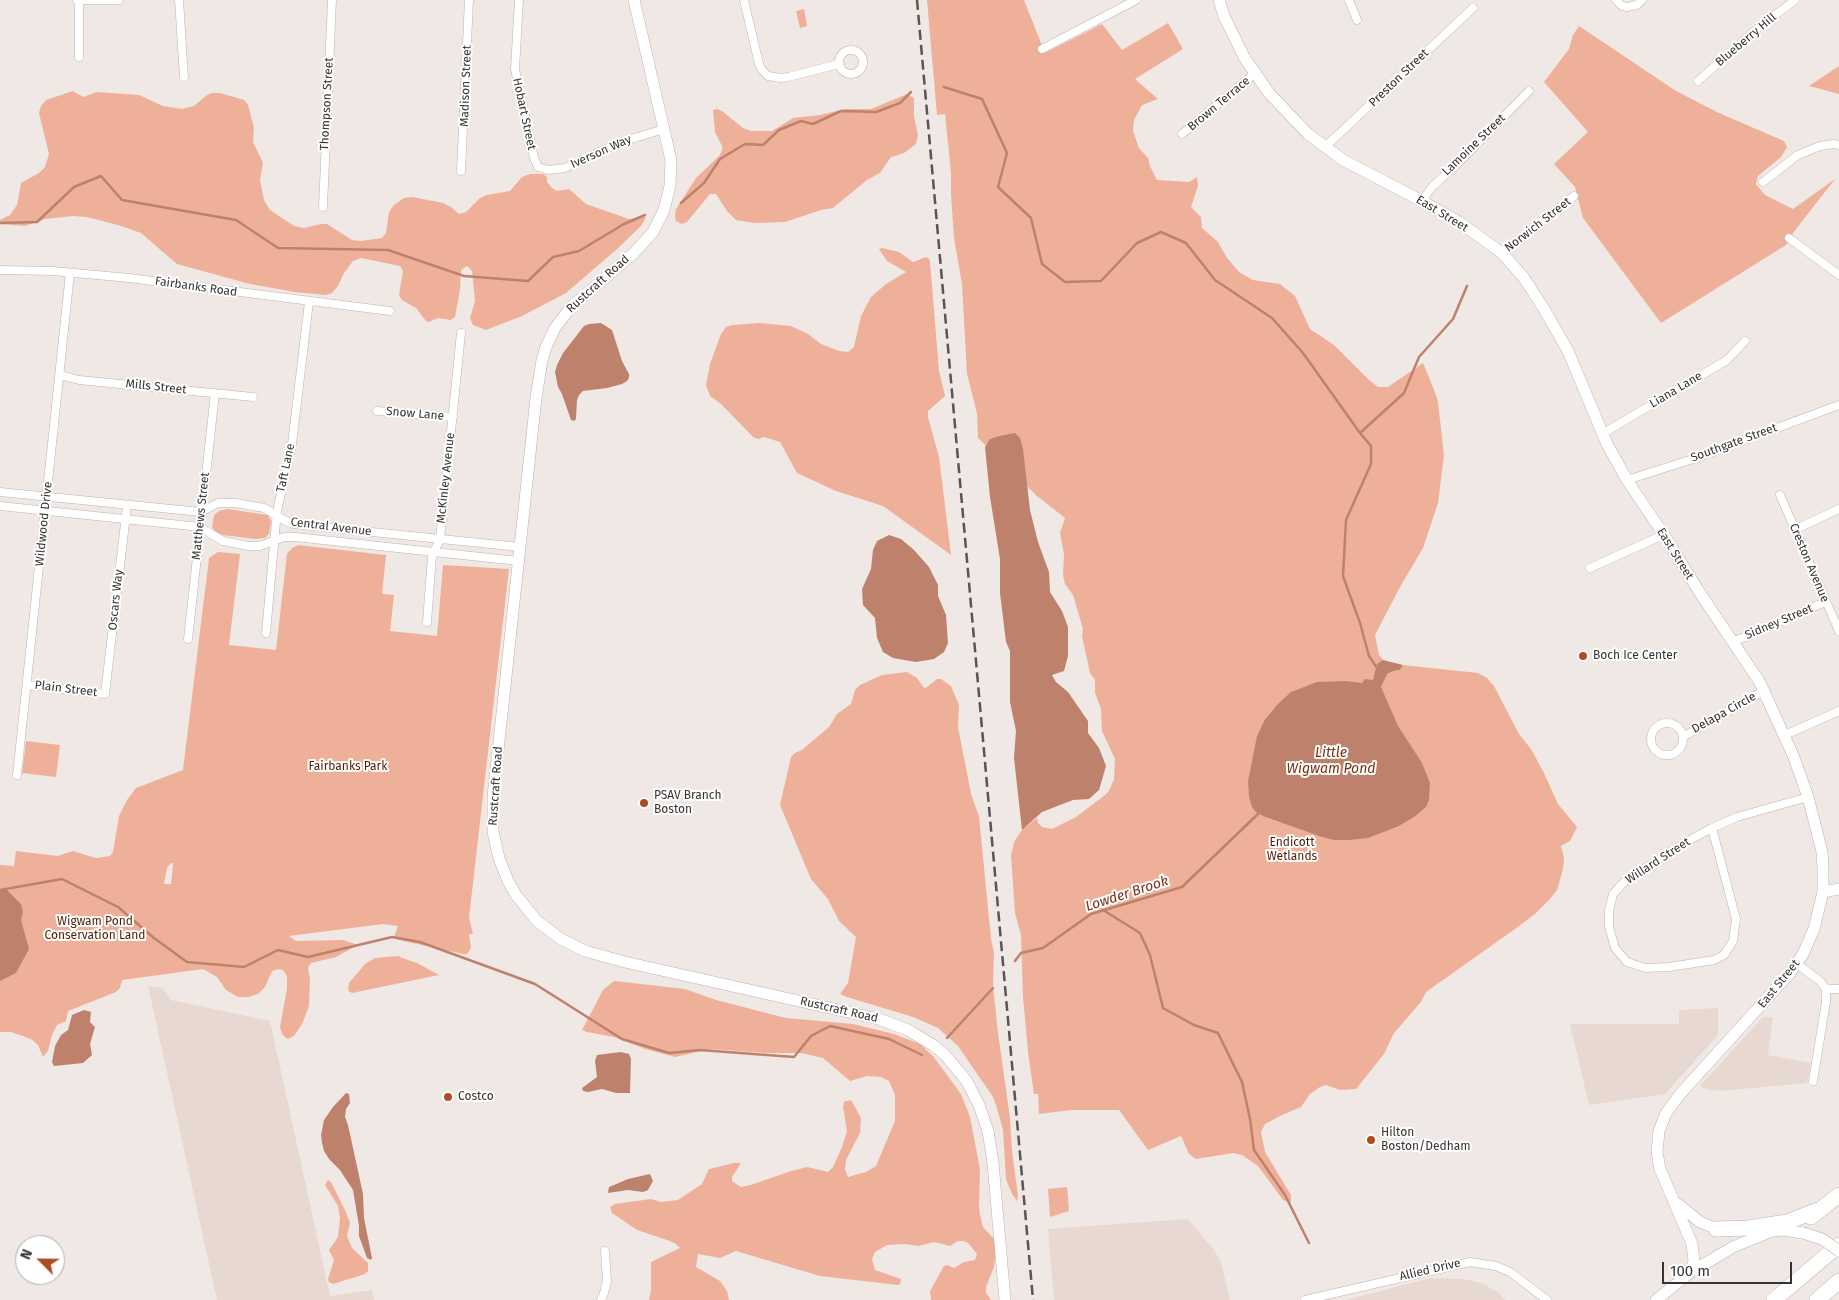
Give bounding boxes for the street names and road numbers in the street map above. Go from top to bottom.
street label: Blueberry Hill [1713,10,1779,70]
street label: Madison Street [457,45,475,127]
street label: Preston Street [1366,46,1432,110]
street label: Thompson Street [317,57,337,151]
street label: Brown Terrace [1185,74,1253,134]
street label: Hobart Street [509,77,539,151]
street label: Lamoine Street [1439,111,1509,179]
street label: Iverson Way [568,132,634,172]
street label: East Street [1413,193,1471,235]
street label: Norwich Street [1502,195,1574,255]
street label: Rustcraft Road [564,252,632,316]
street label: Fairbanks Road [154,274,238,300]
street label: Liana Lane [1647,369,1705,411]
street label: Mills Street [125,377,187,397]
street label: Snow Lane [385,404,445,424]
street label: Southgate Street [1689,421,1779,465]
street label: McKinley Avenue [434,432,458,524]
street label: Taft Lane [274,442,298,494]
street label: Matthews Street [189,471,213,561]
street label: Wildwood Drive [32,481,56,567]
street label: Central Avenue [290,515,372,539]
street label: Creston Avenue [1786,521,1832,605]
street label: East Street [1653,525,1697,583]
street label: Oscars Way [106,569,126,631]
street label: Sidney Street [1743,601,1815,643]
street label: Plain Street [34,678,98,700]
street label: Delapa Circle [1689,689,1759,737]
street label: Rustcraft Road [486,746,506,826]
street label: Willard Street [1623,835,1693,887]
street label: East Street [1755,957,1803,1011]
street label: Rustcraft Road [799,994,879,1026]
street label: Allied Drive [1398,1256,1462,1284]

